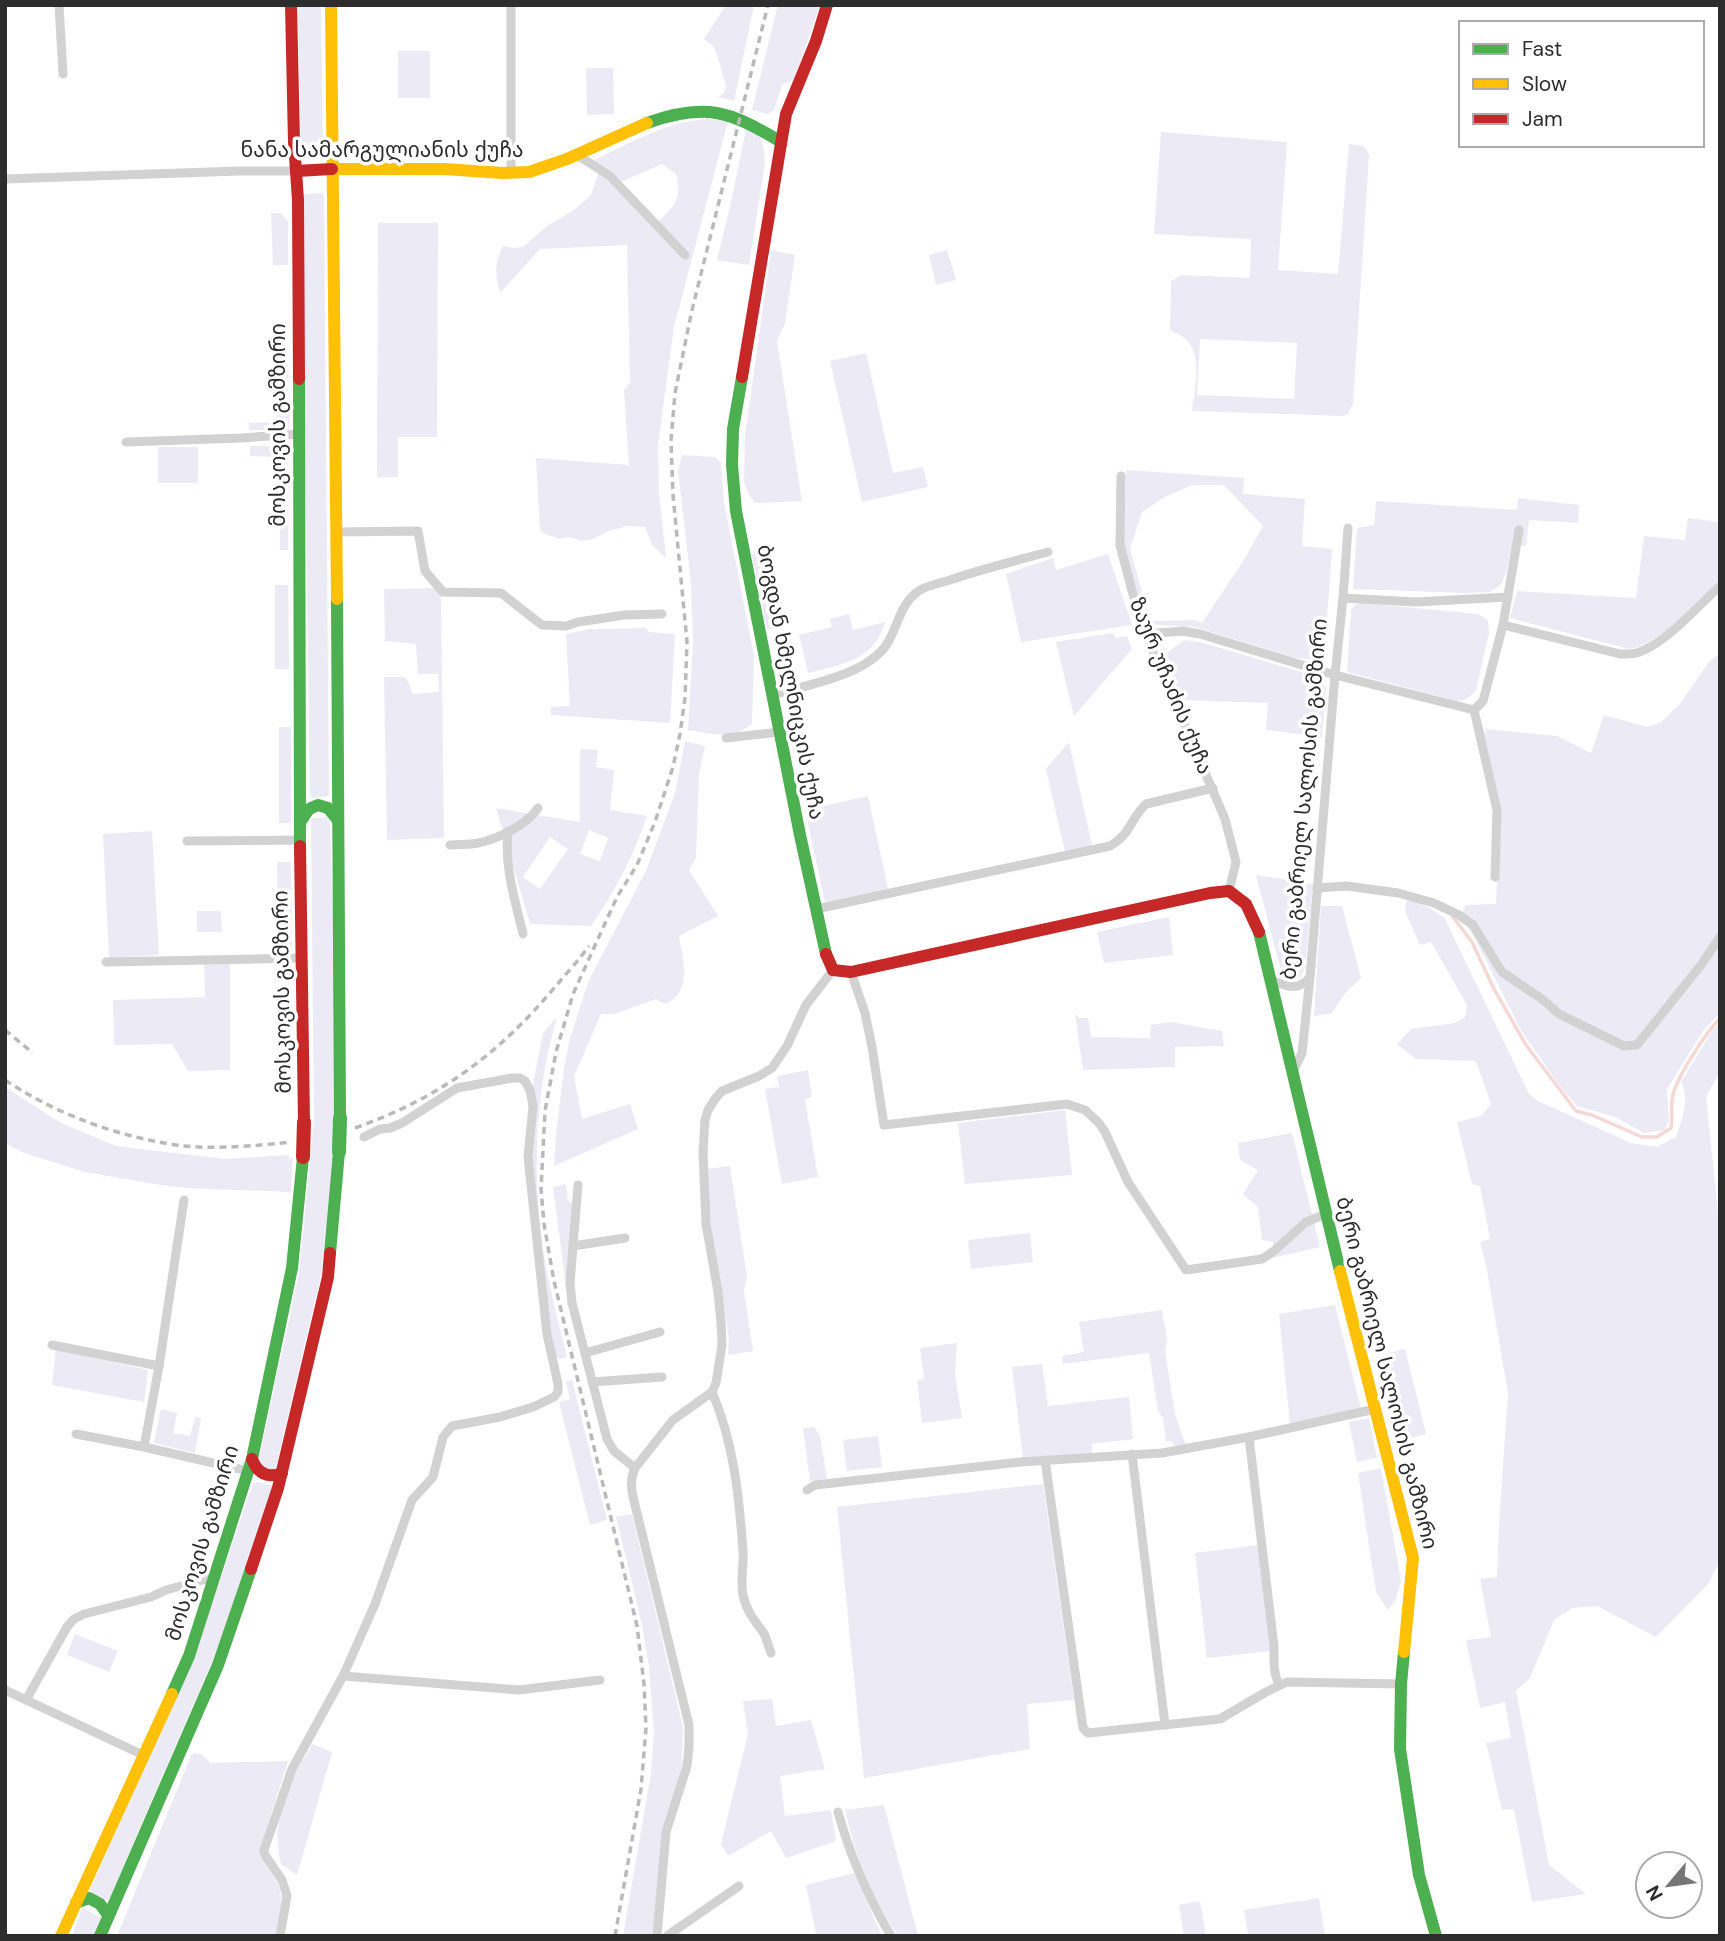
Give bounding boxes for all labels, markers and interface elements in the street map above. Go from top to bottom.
legend [1459,21,1704,147]
text: Fast [1522,35,1562,63]
text: Slow [1522,70,1567,98]
text: Jam [1522,105,1563,133]
street label: ნანა სამარგულიანის ქუჩა [241,136,523,164]
street label: მოსკოვის გამზირი [264,323,292,527]
street label: ბოგდან ხმელნიცკის ქუჩა [751,542,831,822]
street label: ზაურ უჩაძის ქუჩა [1123,594,1219,778]
street label: ბერი გაბრიელ სალოსის გამზირი [1274,617,1334,981]
street label: მოსკოვის გამზირი [266,890,298,1094]
street label: ბერი გაბრიელ სალოსის გამზირი [1330,1194,1444,1552]
street label: მოსკოვის გამზირი [159,1442,245,1644]
north arrow [1634,1850,1704,1920]
text: N [1640,1881,1669,1905]

